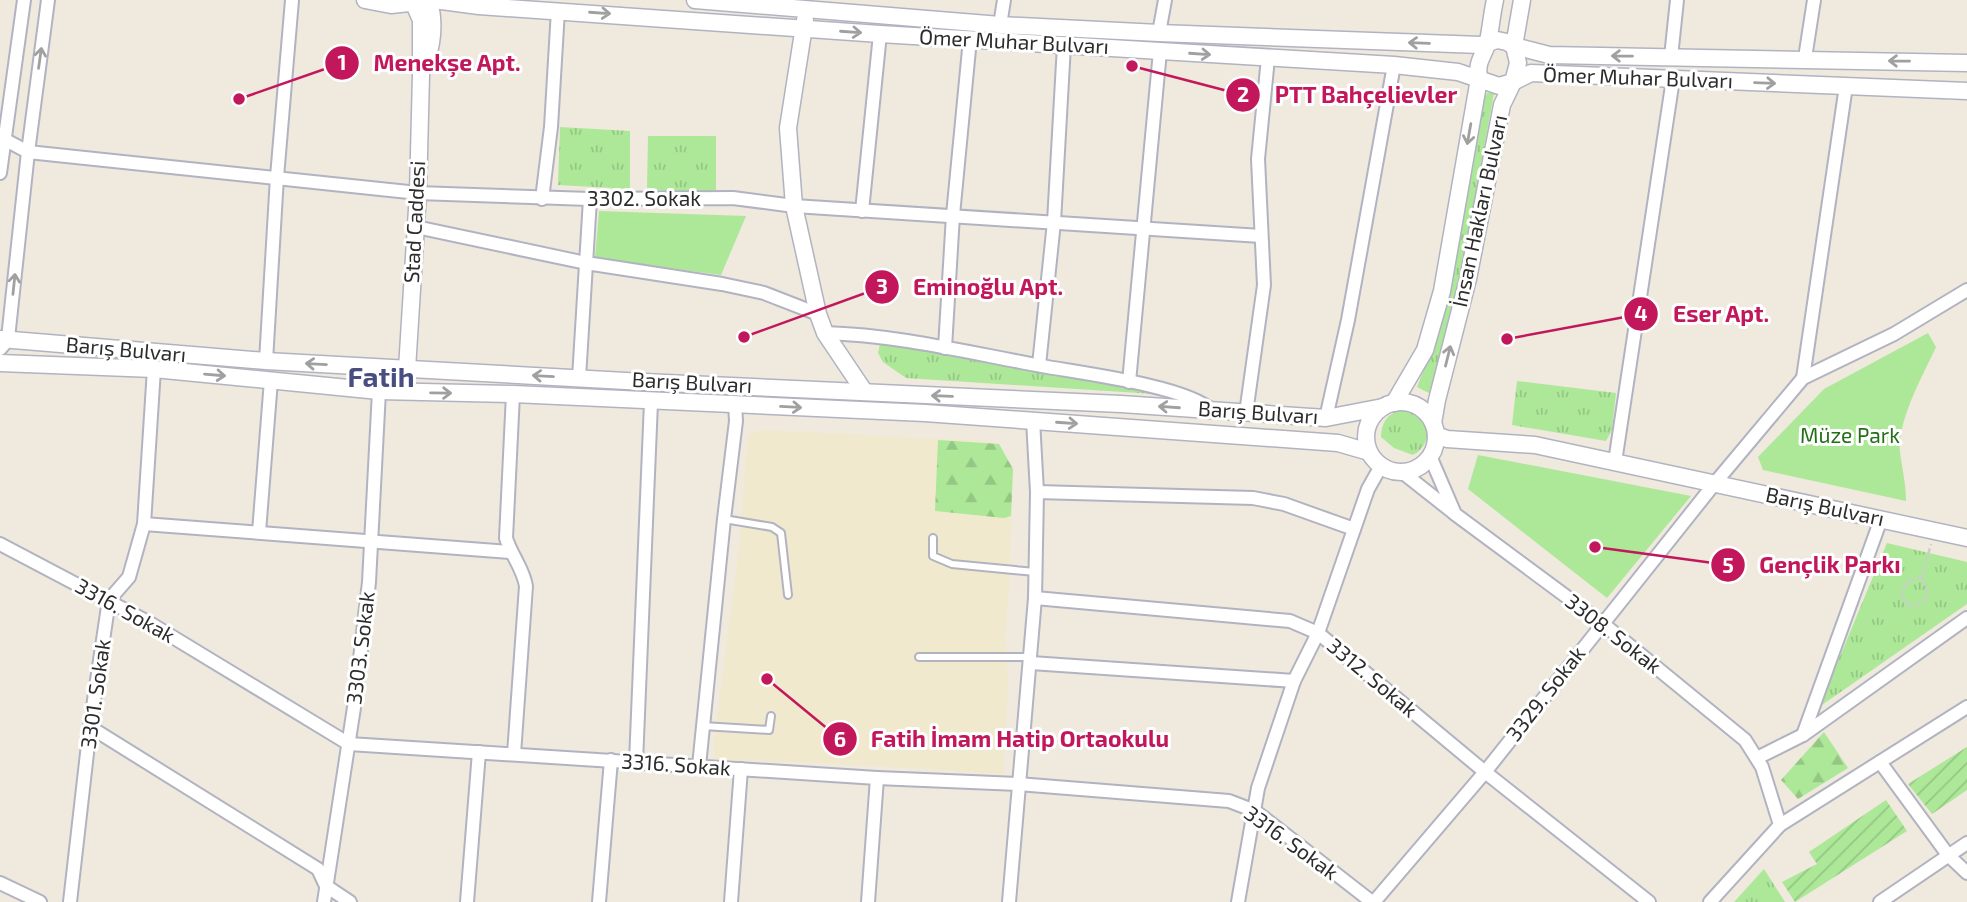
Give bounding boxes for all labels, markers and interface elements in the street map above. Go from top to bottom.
one-way arrow [588,7,610,20]
street label: Ömer Muhar Bulvarı [918,23,1110,58]
one-way arrow [839,26,862,39]
one-way arrow [1407,36,1430,49]
callout: Menekşe Apt. [324,41,535,85]
one-way arrow [34,47,47,70]
text: Menekşe Apt. [373,48,521,78]
one-way arrow [1189,48,1211,61]
text: 1 [337,49,347,74]
one-way arrow [1611,49,1634,63]
one-way arrow [1888,55,1911,68]
street label: Ömer Muhar Bulvarı [1543,61,1733,92]
callout: PTT Bahçelievler [1226,73,1472,117]
one-way arrow [1753,76,1776,89]
text: PTT Bahçelievler [1275,80,1458,109]
text: 2 [1237,81,1249,106]
street label: İnsan Hakları Bulvarı [1446,112,1511,309]
one-way arrow [1462,122,1475,145]
street label: Stad Caddesi [398,160,429,284]
street label: 3302. Sokak [587,185,701,210]
callout: Eminoğlu Apt. [864,265,1078,309]
text: Eminoğlu Apt. [913,272,1063,300]
one-way arrow [8,273,21,296]
text: 3 [876,273,888,298]
callout: Eser Apt. [1624,292,1784,336]
text: Eser Apt. [1673,299,1769,327]
text: 4 [1634,300,1648,325]
street label: Barış Bulvarı [65,331,187,368]
one-way arrow [1442,346,1455,368]
one-way arrow [305,357,328,370]
district label: Fatih [347,359,415,393]
street label: Barış Bulvarı [631,366,753,399]
one-way arrow [203,368,226,381]
one-way arrow [532,370,555,383]
one-way arrow [430,386,453,399]
one-way arrow [930,389,953,402]
street label: Barış Bulvarı [1197,395,1319,430]
one-way arrow [1158,400,1181,413]
one-way arrow [779,401,802,414]
one-way arrow [1055,417,1078,430]
park label: Müze Park [1800,422,1900,447]
street label: Barış Bulvarı [1763,481,1887,532]
callout: Gençlik Parkı [1711,543,1915,587]
text: Gençlik Parkı [1759,550,1901,579]
text: 5 [1722,552,1734,577]
street label: 3316. Sokak [72,572,180,647]
street label: 3308. Sokak [1561,588,1667,678]
street label: 3303. Sokak [340,590,379,706]
street label: 3312. Sokak [1323,632,1423,722]
street label: 3301. Sokak [74,637,115,750]
street label: 3329. Sokak [1500,641,1590,745]
callout: Fatih İmam Hatip Ortaokulu [822,717,1183,761]
text: Fatih İmam Hatip Ortaokulu [871,724,1169,752]
text: 6 [834,726,846,751]
street label: 3316. Sokak [620,747,732,780]
street label: 3316. Sokak [1240,799,1344,884]

